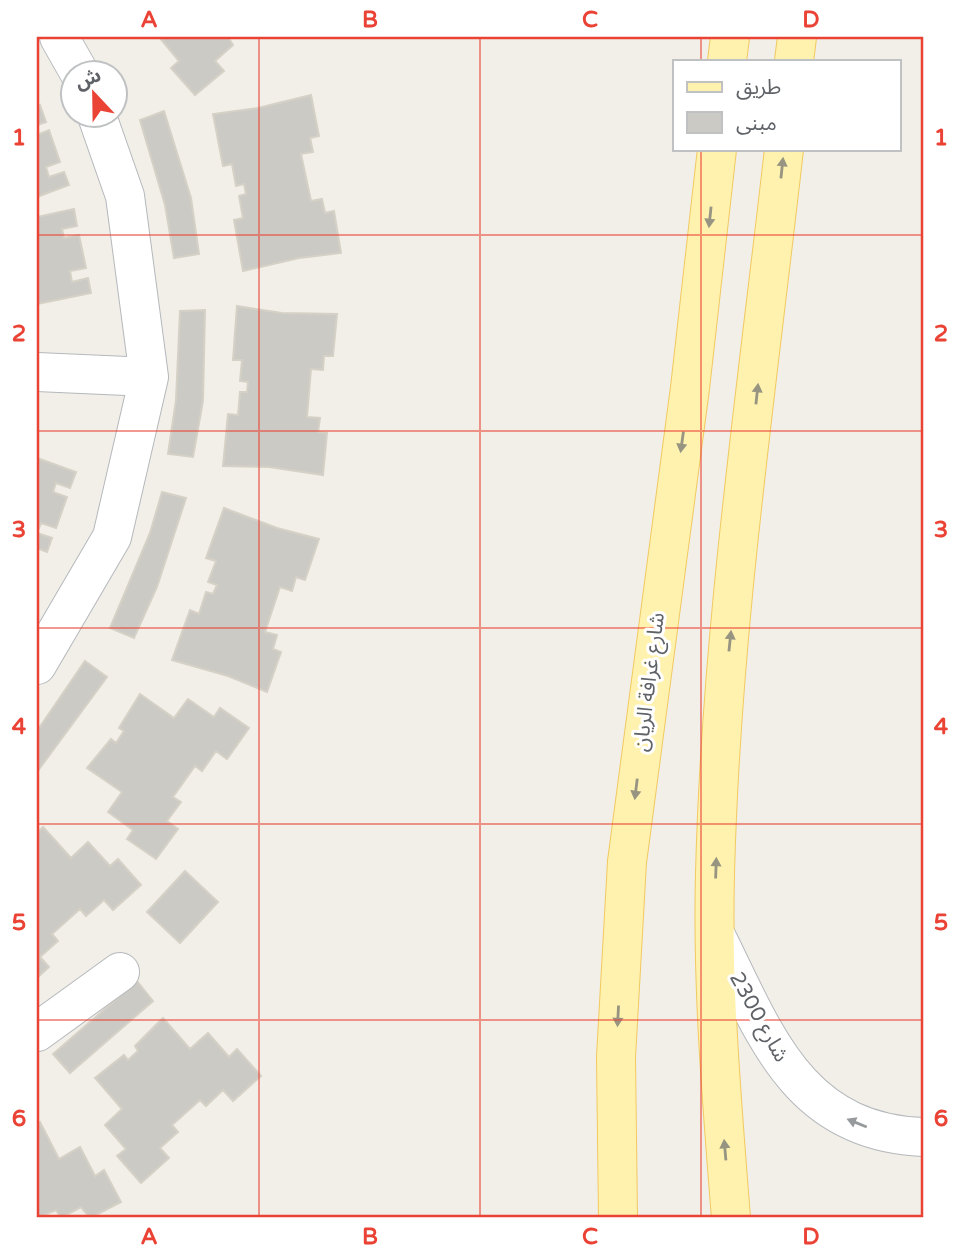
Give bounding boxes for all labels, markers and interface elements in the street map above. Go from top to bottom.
text: A [140,6,158,34]
text: B [362,6,378,34]
text: C [582,6,598,34]
text: D [802,6,820,34]
north arrow [60,60,130,130]
legend [673,60,900,150]
text: ش [72,64,104,94]
text: طريق [736,75,781,100]
text: مبنى [736,111,777,136]
text: 1 [12,124,26,152]
text: 1 [934,124,948,152]
one-way arrow [777,157,788,179]
one-way arrow [704,206,715,228]
text: 2 [12,320,26,348]
text: 2 [934,320,948,348]
one-way arrow [752,383,763,405]
one-way arrow [677,432,688,454]
text: 3 [12,516,26,544]
text: 3 [934,516,948,544]
street label: شارع غرافة الريان [628,611,672,753]
one-way arrow [725,630,736,652]
text: 4 [12,713,27,741]
text: 4 [934,713,949,741]
one-way arrow [630,778,641,800]
one-way arrow [710,857,721,879]
text: 5 [12,909,26,937]
text: 5 [934,909,948,937]
street label: شارع 2300 [722,968,794,1067]
one-way arrow [613,1005,624,1027]
text: 6 [12,1105,26,1133]
text: 6 [934,1105,948,1133]
one-way arrow [847,1118,868,1129]
one-way arrow [719,1139,730,1161]
text: A [140,1223,158,1251]
text: B [362,1223,378,1251]
text: C [582,1223,598,1251]
text: D [802,1223,820,1251]

